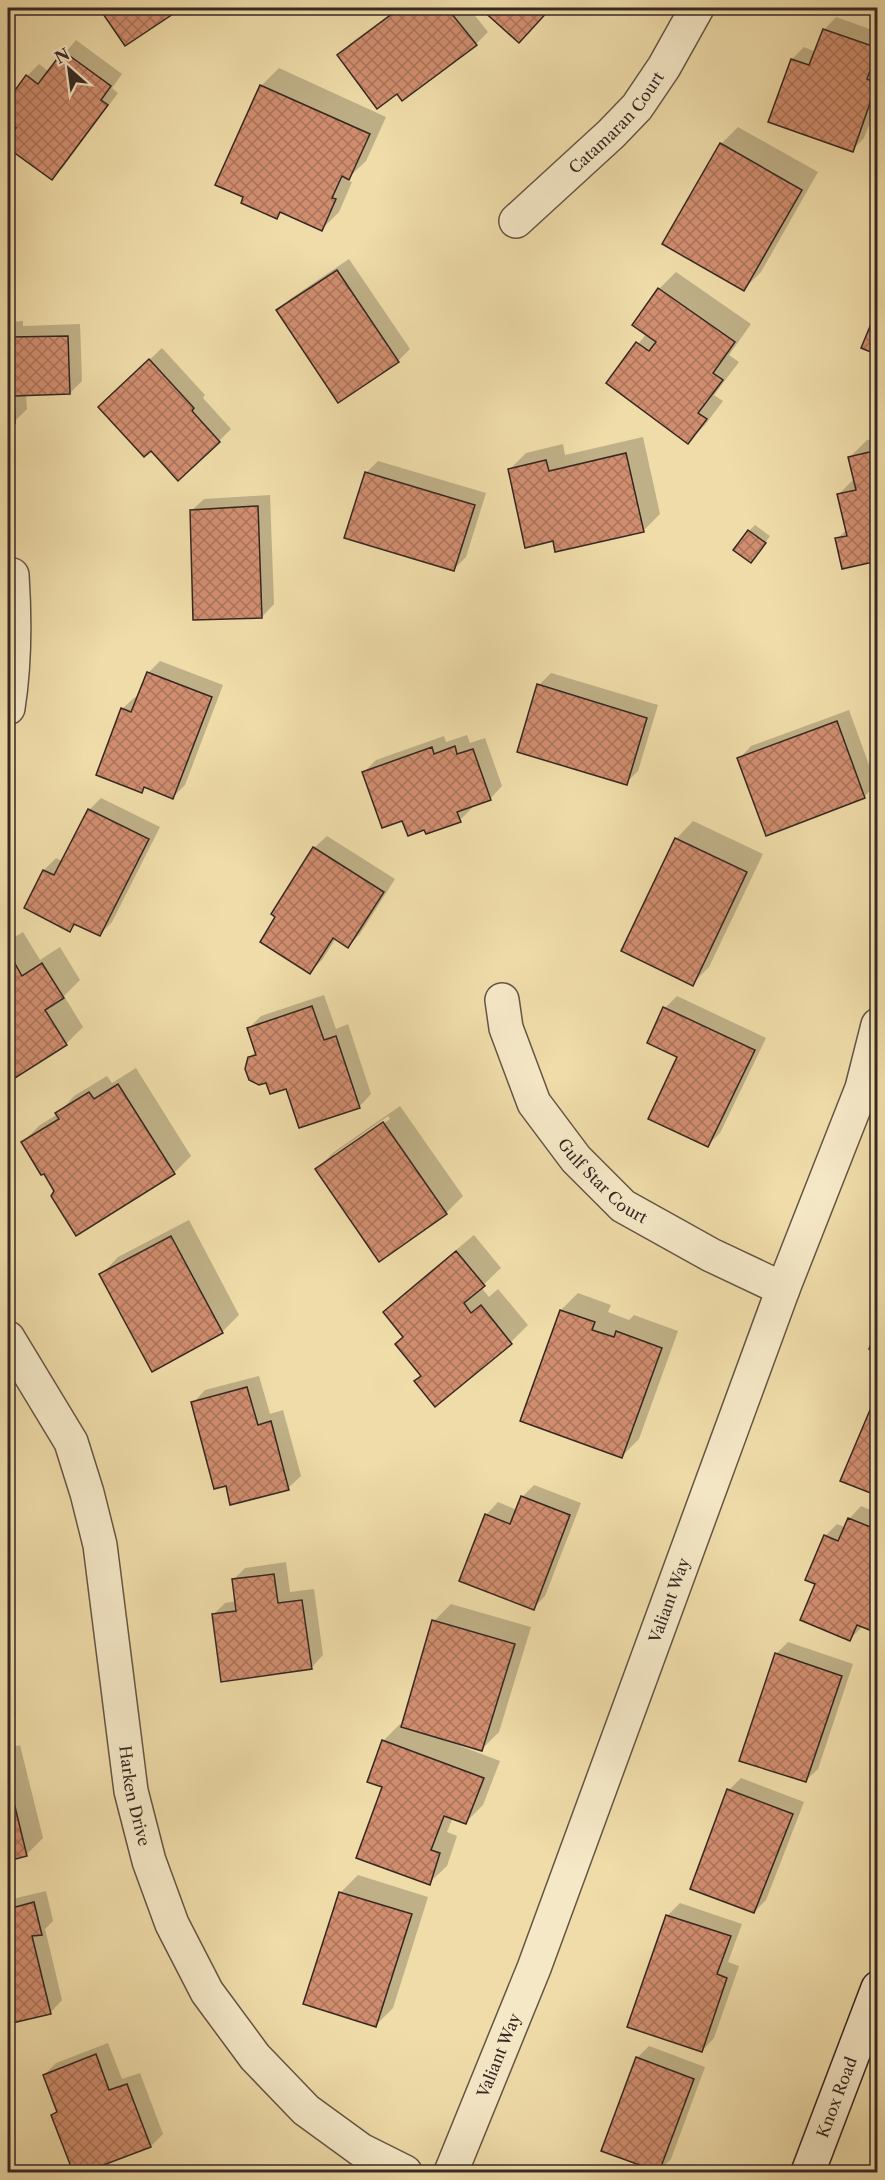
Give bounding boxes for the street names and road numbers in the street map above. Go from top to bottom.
street label: Catamaran Court [565,67,668,178]
street label: Gulf Star Court [554,1134,651,1228]
street label: Valiant Way [644,1554,694,1646]
street label: Harken Drive [115,1744,155,1848]
street label: Valiant Way [472,2009,525,2101]
street label: Knox Road [812,2054,861,2140]

